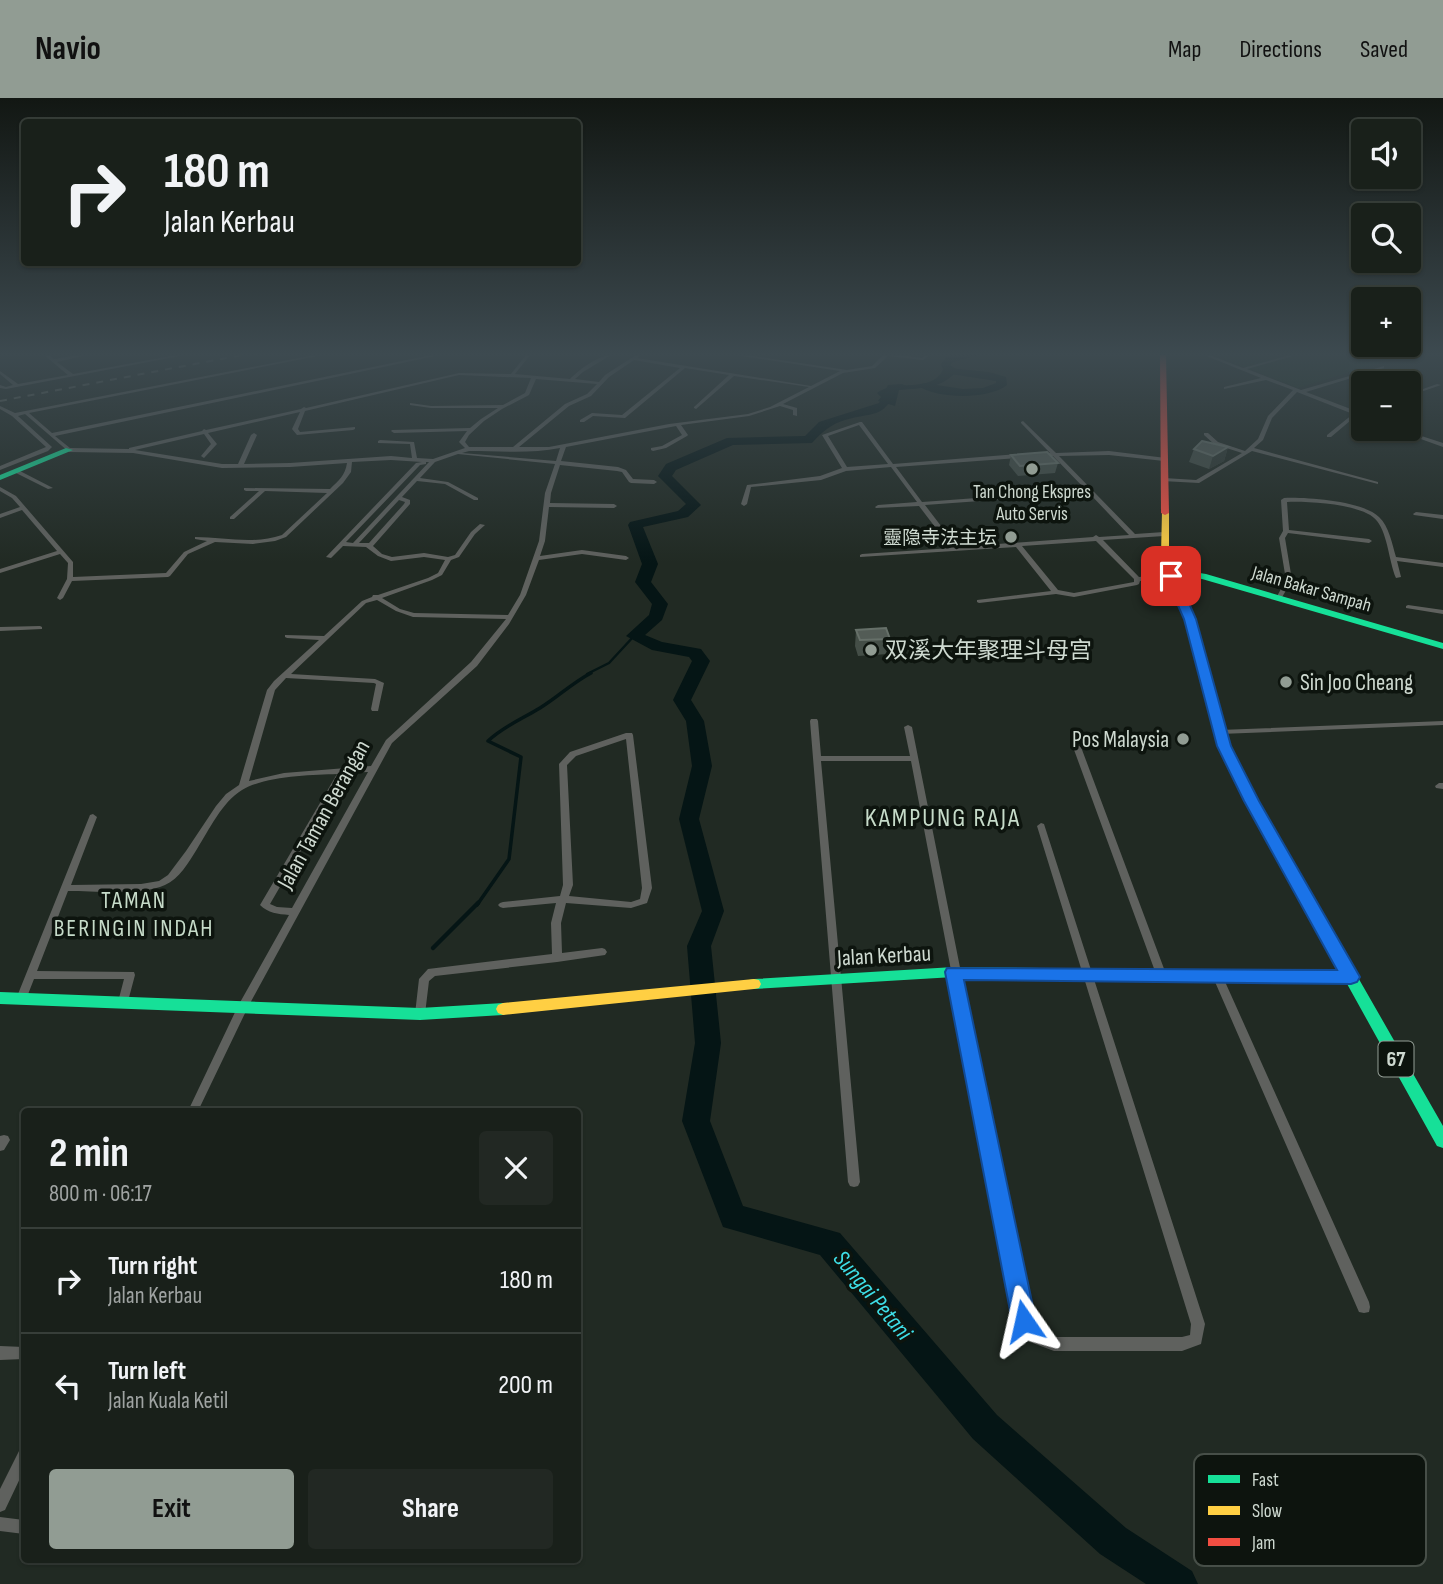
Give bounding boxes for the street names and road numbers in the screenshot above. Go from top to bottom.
street label: Jalan Bakar Sampah [1248,561,1374,617]
street label: Jalan Taman Berangan [271,735,376,895]
street label: Jalan Kerbau [835,940,932,972]
road number: 67 [1378,1042,1414,1076]

